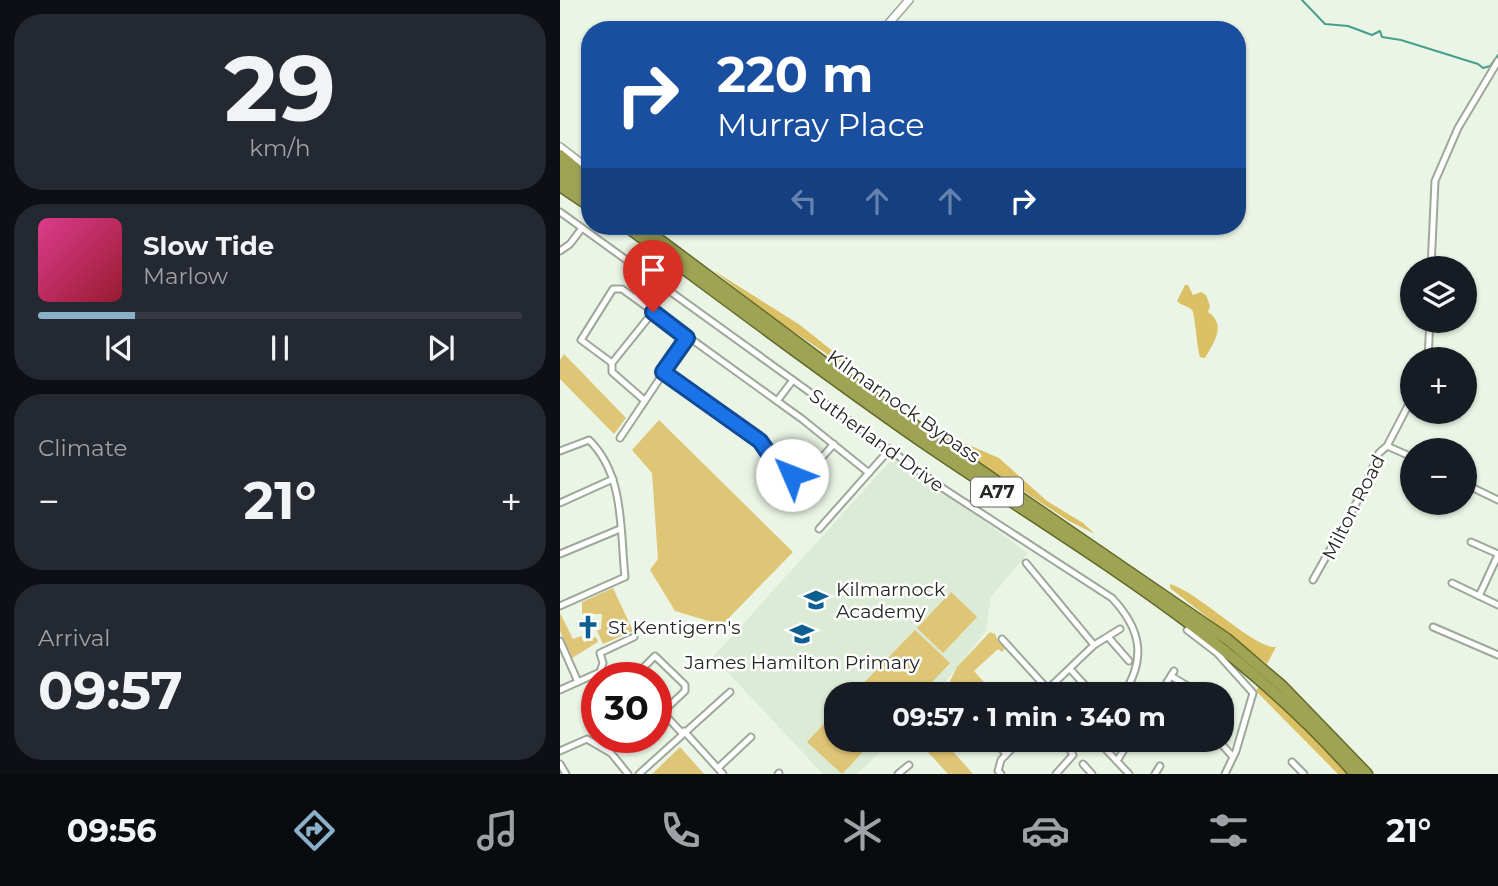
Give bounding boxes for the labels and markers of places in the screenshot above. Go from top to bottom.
pin [623,240,683,312]
place label: Kilmarnock Academy [836,578,946,623]
school or university icon: Kilmarnock Academy [802,586,830,614]
church icon: St Kentigern's [574,613,602,641]
place label: St Kentigern's [608,616,741,639]
school or university icon: James Hamilton Primary [788,620,816,648]
place label: James Hamilton Primary [683,651,920,674]

